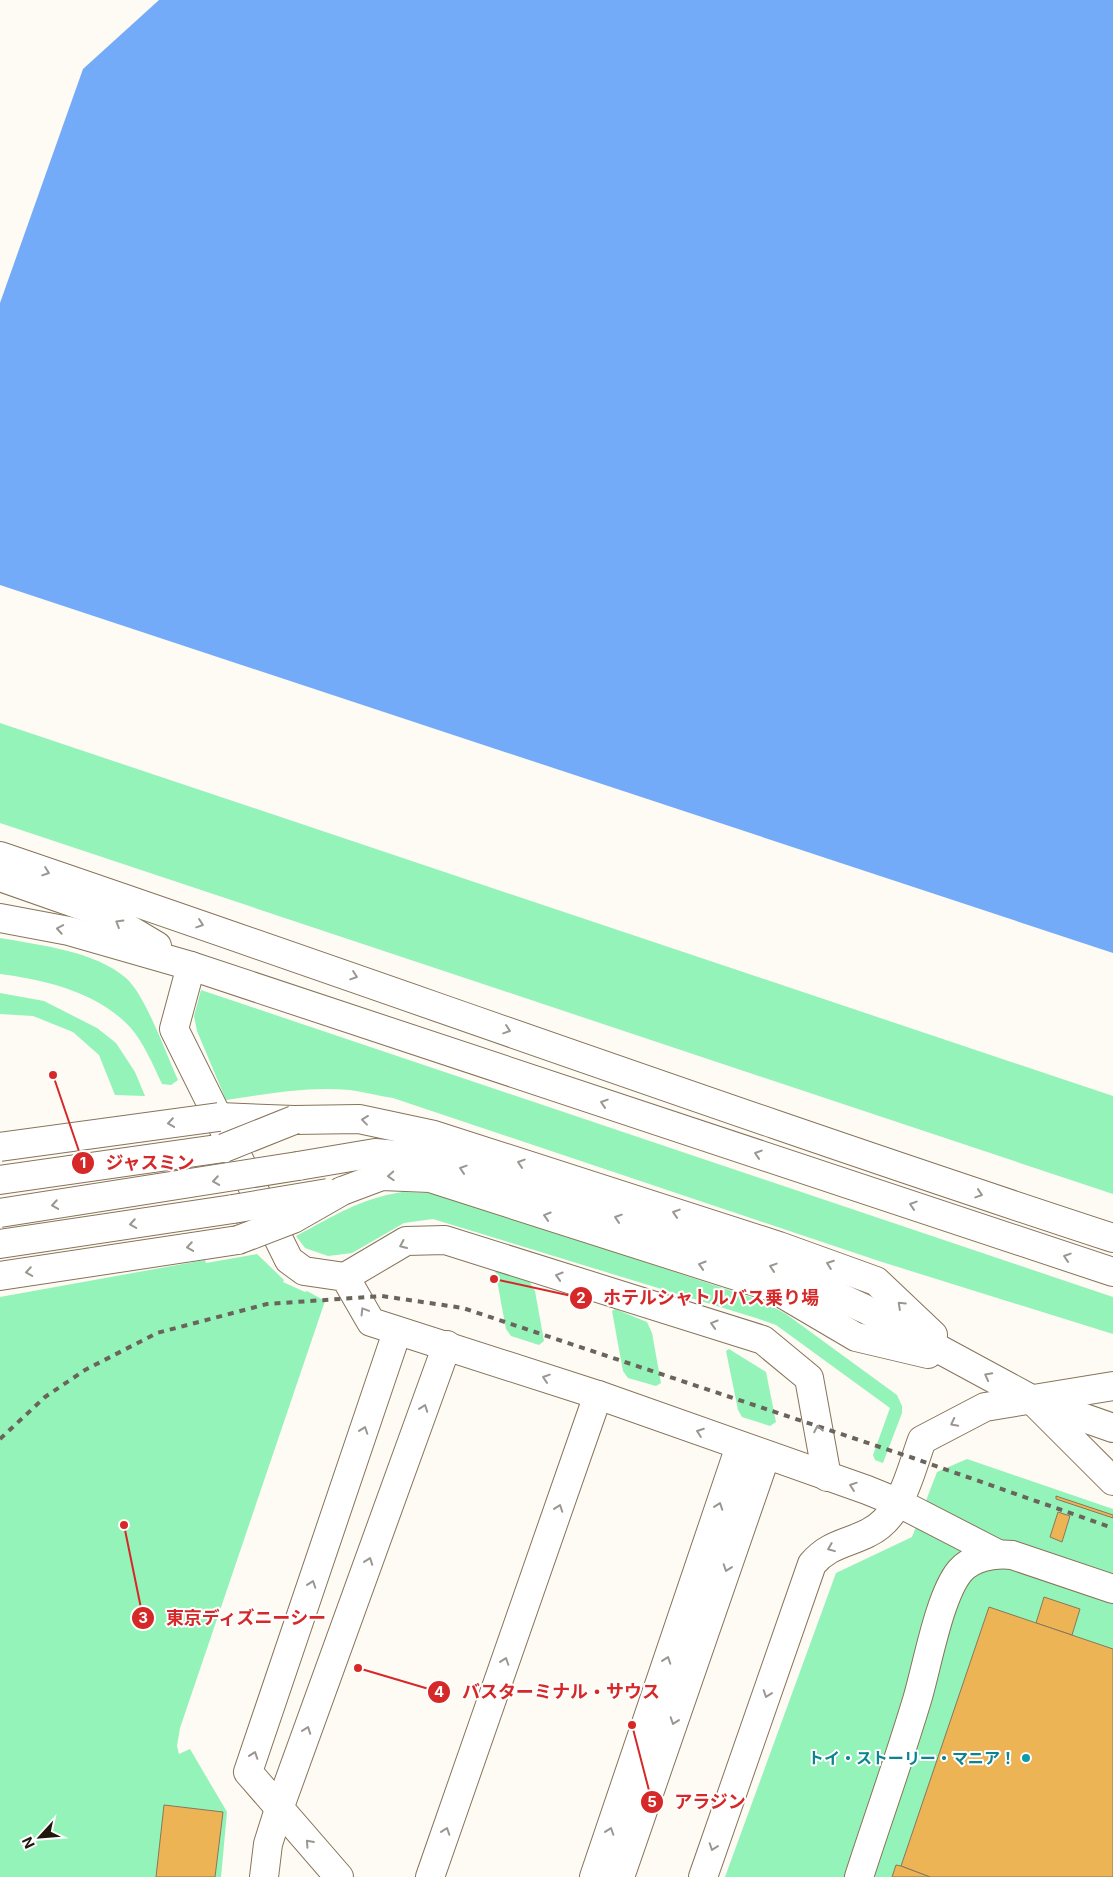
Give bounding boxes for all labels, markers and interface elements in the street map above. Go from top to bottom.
one-way arrow [41,866,50,876]
one-way arrow [195,918,204,928]
one-way arrow [115,919,124,929]
one-way arrow [55,924,64,935]
one-way arrow [349,971,358,981]
one-way arrow [502,1024,511,1034]
one-way arrow [600,1099,609,1109]
one-way arrow [360,1115,368,1126]
one-way arrow [167,1117,175,1128]
callout: ジャスミン [70,1146,205,1179]
one-way arrow [755,1150,763,1160]
text: ジャスミン [105,1152,195,1173]
text: 1 [80,1153,86,1172]
one-way arrow [517,1159,526,1169]
one-way arrow [460,1164,468,1174]
one-way arrow [386,1171,394,1182]
one-way arrow [212,1175,220,1186]
one-way arrow [975,1189,983,1199]
one-way arrow [51,1199,59,1210]
one-way arrow [909,1201,917,1211]
one-way arrow [672,1208,680,1218]
one-way arrow [543,1212,552,1222]
one-way arrow [615,1214,623,1224]
one-way arrow [129,1218,137,1229]
one-way arrow [399,1238,408,1248]
one-way arrow [186,1241,194,1252]
one-way arrow [1063,1252,1071,1262]
one-way arrow [698,1260,707,1270]
one-way arrow [826,1260,835,1270]
one-way arrow [770,1263,778,1273]
one-way arrow [25,1266,34,1276]
one-way arrow [555,1271,563,1281]
callout: ホテルシャトルバス乗り場 [568,1282,829,1315]
text: ホテルシャトルバス乗り場 [603,1287,819,1308]
text: 2 [576,1288,586,1307]
one-way arrow [898,1302,907,1311]
one-way arrow [361,1307,371,1316]
one-way arrow [710,1320,718,1330]
one-way arrow [984,1372,993,1382]
one-way arrow [543,1374,551,1384]
one-way arrow [418,1404,428,1413]
one-way arrow [950,1417,959,1427]
one-way arrow [814,1424,824,1433]
one-way arrow [358,1427,368,1435]
one-way arrow [696,1428,705,1438]
one-way arrow [850,1481,858,1491]
one-way arrow [713,1503,723,1511]
one-way arrow [553,1504,563,1512]
one-way arrow [827,1542,836,1553]
one-way arrow [363,1557,373,1566]
one-way arrow [723,1563,733,1571]
one-way arrow [306,1581,316,1589]
callout: 東京ディズニーシー [130,1602,337,1635]
text: 東京ディズニーシー [166,1607,326,1628]
text: 3 [138,1608,148,1627]
one-way arrow [499,1657,509,1666]
one-way arrow [661,1657,671,1665]
callout: バスターミナル・サウス [427,1676,670,1709]
text: バスターミナル・サウス [462,1681,660,1702]
text: 4 [434,1682,444,1701]
one-way arrow [763,1689,773,1697]
one-way arrow [670,1716,680,1725]
one-way arrow [301,1726,311,1735]
place label: トイ・ストーリー・マニア！ [808,1748,1016,1768]
one-way arrow [248,1751,258,1759]
marker: トイ・ストーリー・マニア！ [1020,1752,1032,1764]
callout: アラジン [639,1785,756,1818]
text: アラジン [674,1791,746,1812]
text: 5 [647,1792,657,1811]
north arrow [15,1812,65,1862]
one-way arrow [440,1827,450,1836]
one-way arrow [604,1827,614,1836]
text: N [18,1834,38,1851]
one-way arrow [306,1839,315,1848]
one-way arrow [709,1842,719,1851]

